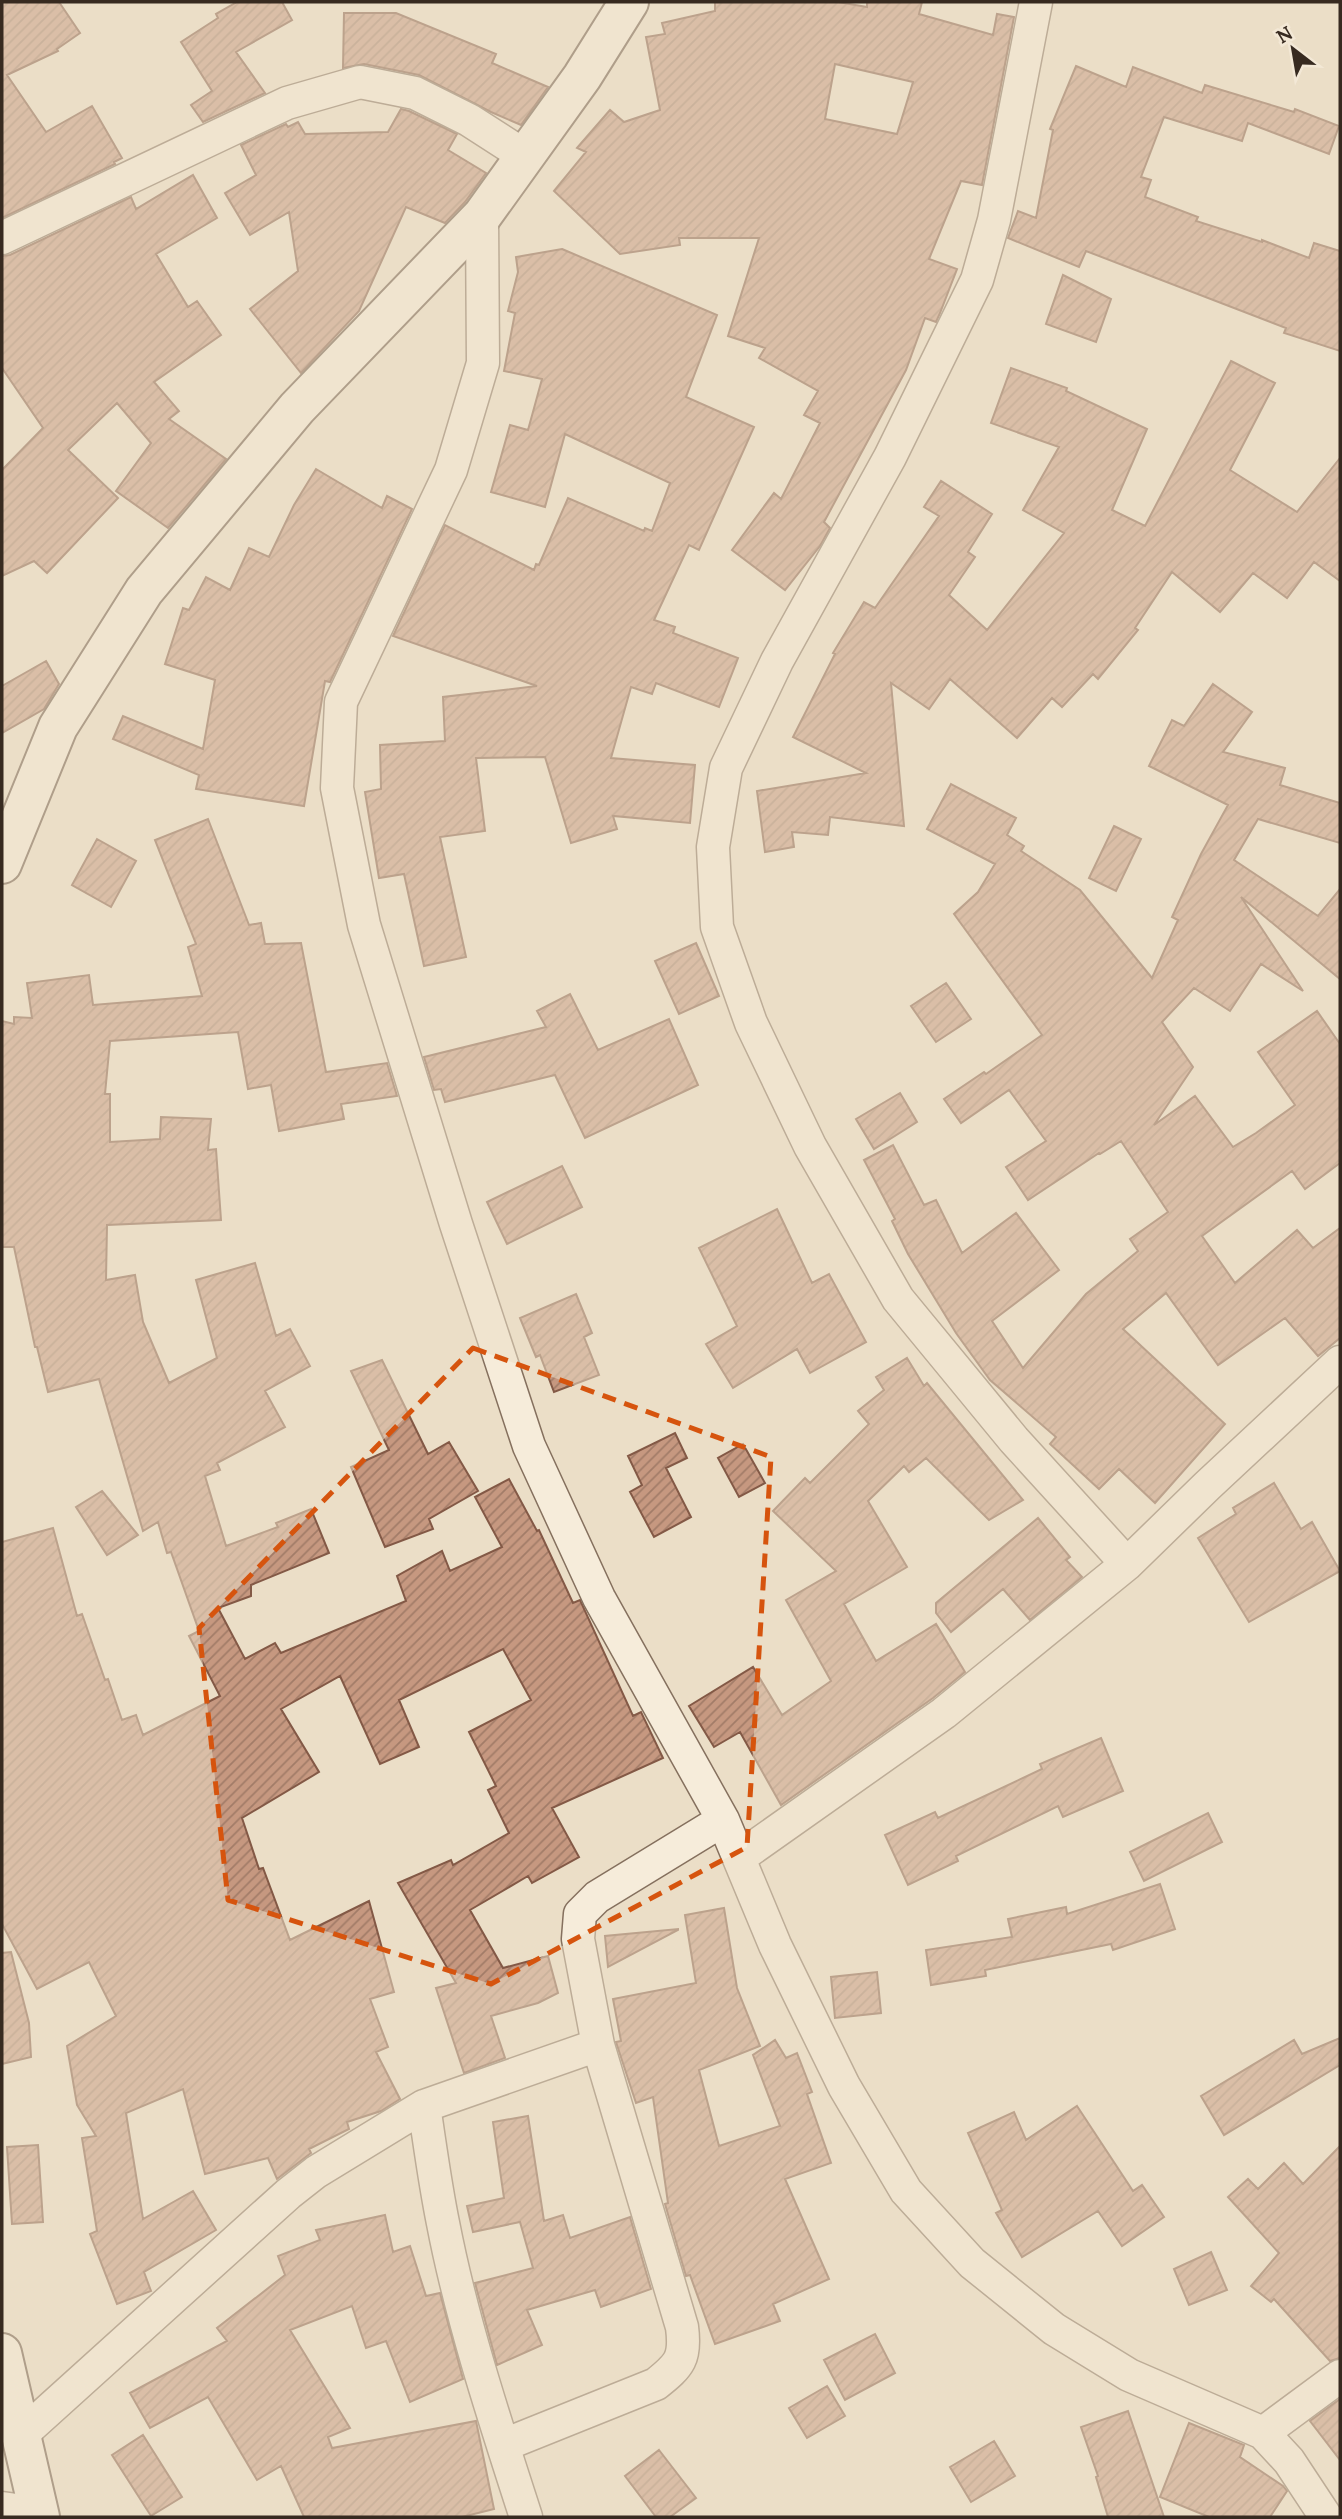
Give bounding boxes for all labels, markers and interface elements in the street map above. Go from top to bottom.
north arrow [1258,14,1328,84]
text: N [1272,20,1297,48]

